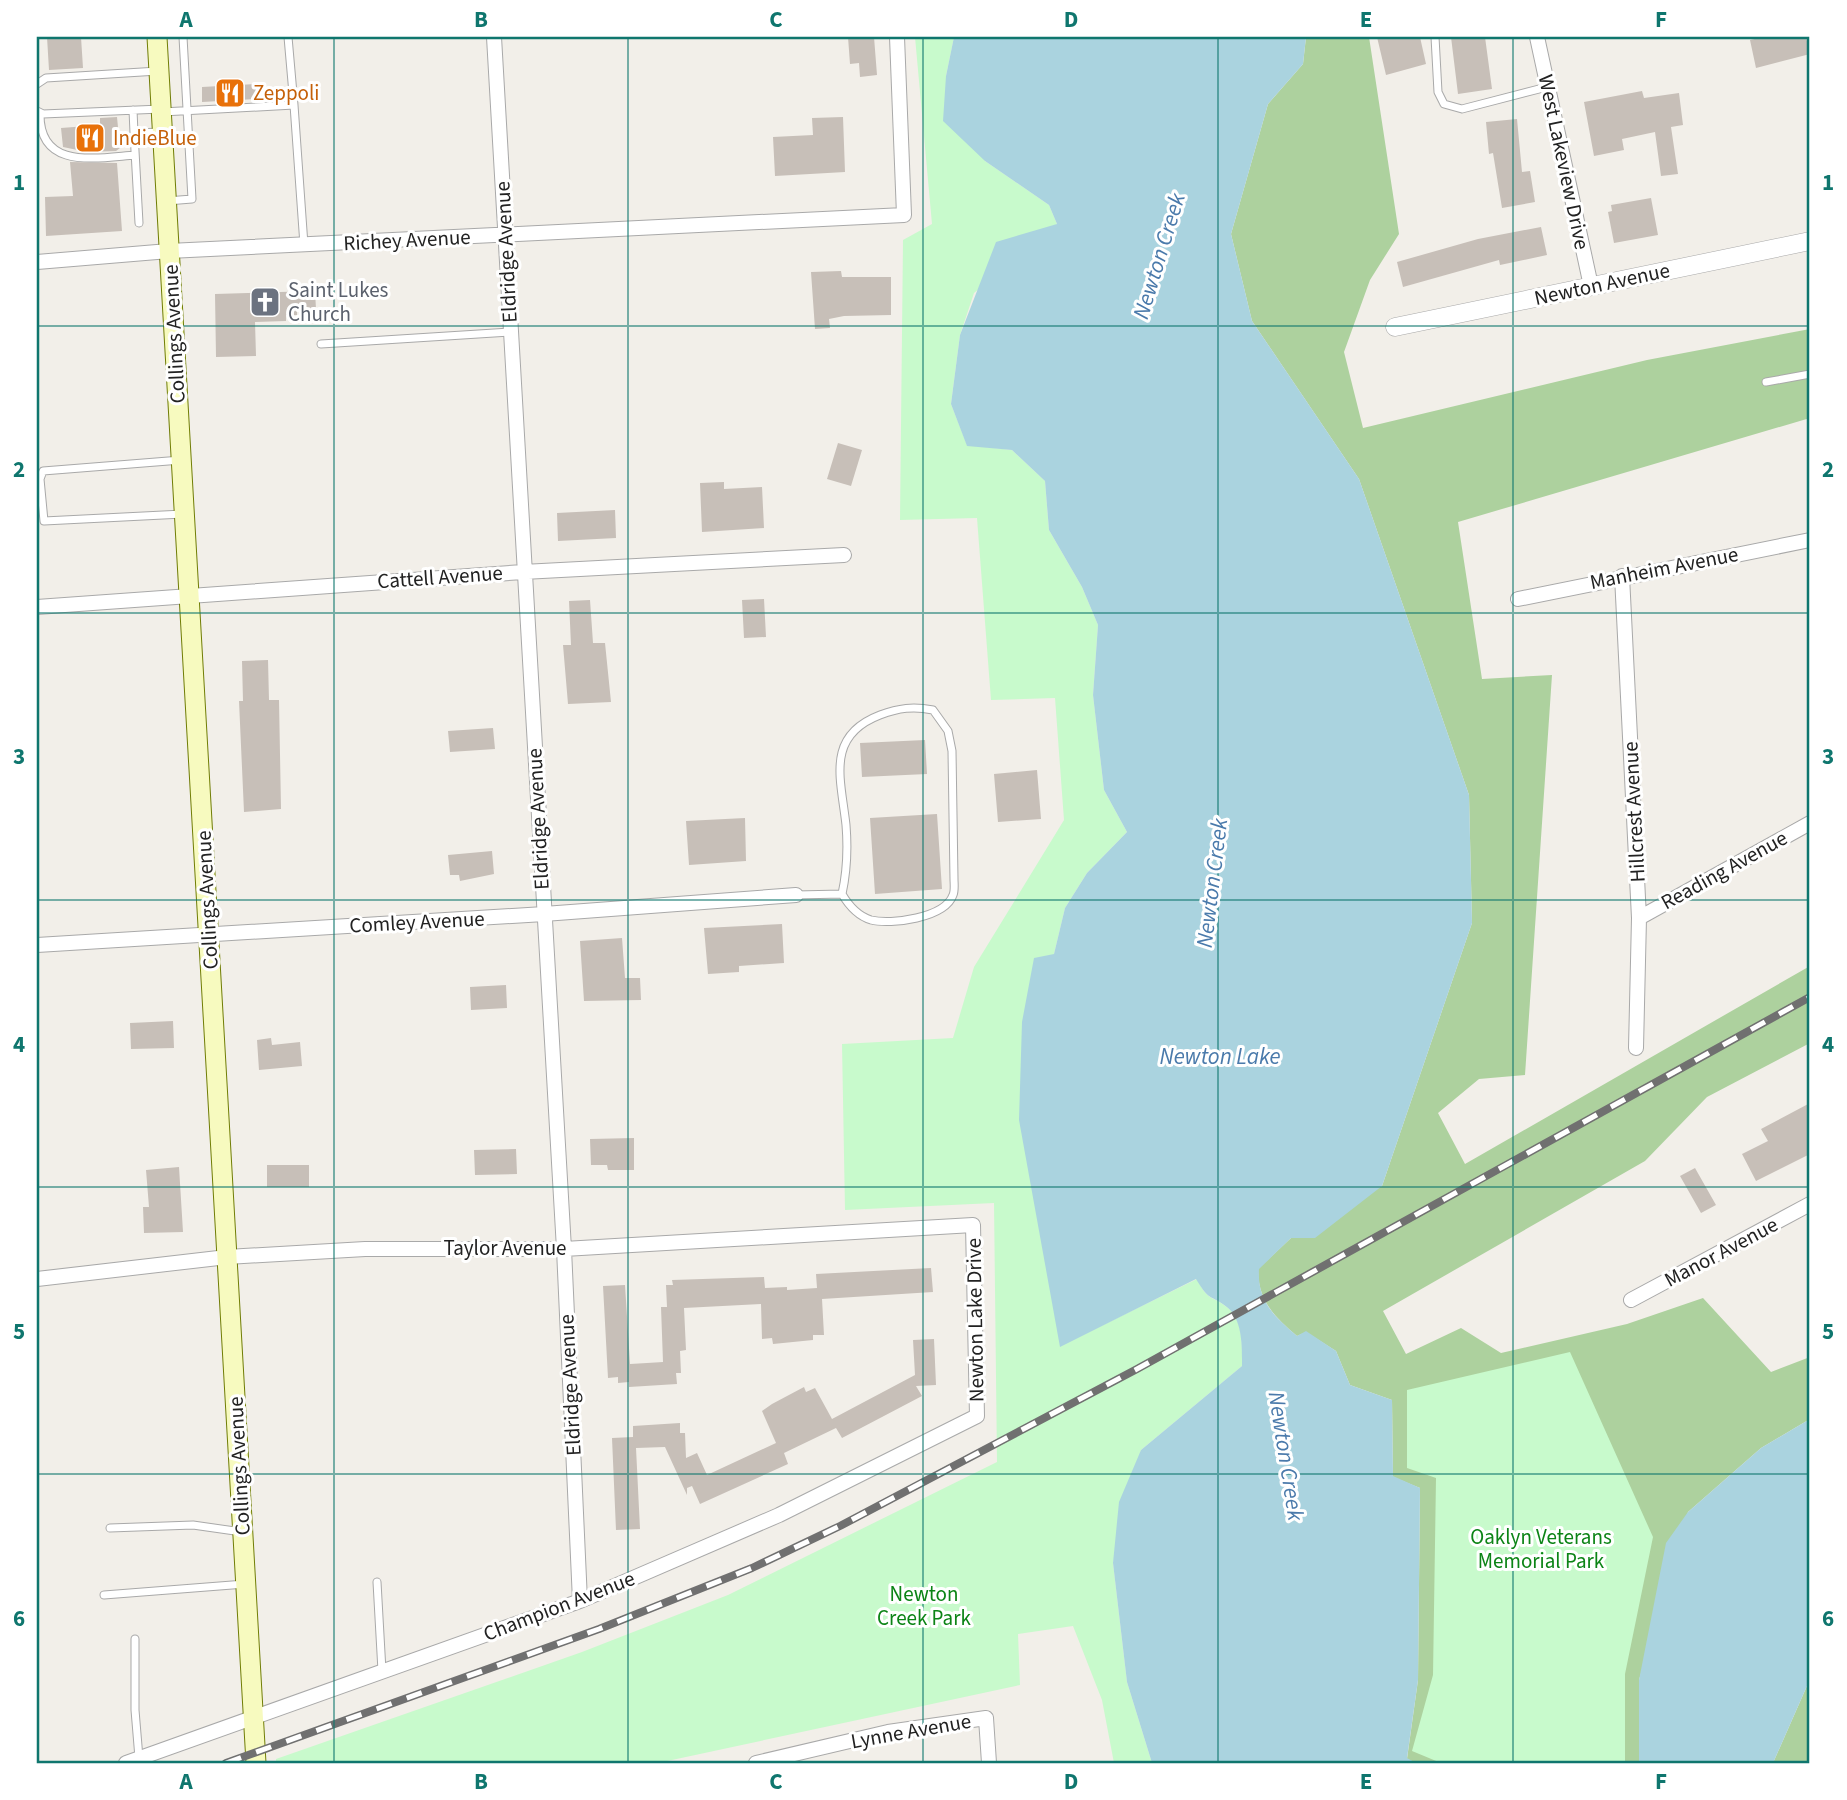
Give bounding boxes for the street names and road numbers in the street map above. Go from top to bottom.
street label: West Lakeview Drive [1531,72,1597,252]
street label: Eldridge Avenue [487,180,525,324]
street label: Richey Avenue [343,222,471,258]
street label: Newton Avenue [1531,255,1673,313]
street label: Collings Avenue [155,264,193,404]
street label: Manheim Avenue [1587,539,1741,597]
street label: Cattell Avenue [376,558,504,596]
street label: Hillcrest Avenue [1615,741,1653,883]
street label: Eldridge Avenue [519,747,557,891]
street label: Reading Avenue [1655,823,1793,917]
street label: Collings Avenue [188,830,226,970]
street label: Comley Avenue [349,903,485,941]
street label: Manor Avenue [1659,1209,1783,1295]
street label: Taylor Avenue [443,1233,567,1263]
street label: Newton Lake Drive [959,1238,991,1402]
street label: Eldridge Avenue [551,1313,589,1457]
street label: Collings Avenue [220,1396,258,1536]
street label: Champion Avenue [479,1563,639,1649]
street label: Lynne Avenue [849,1706,973,1756]

